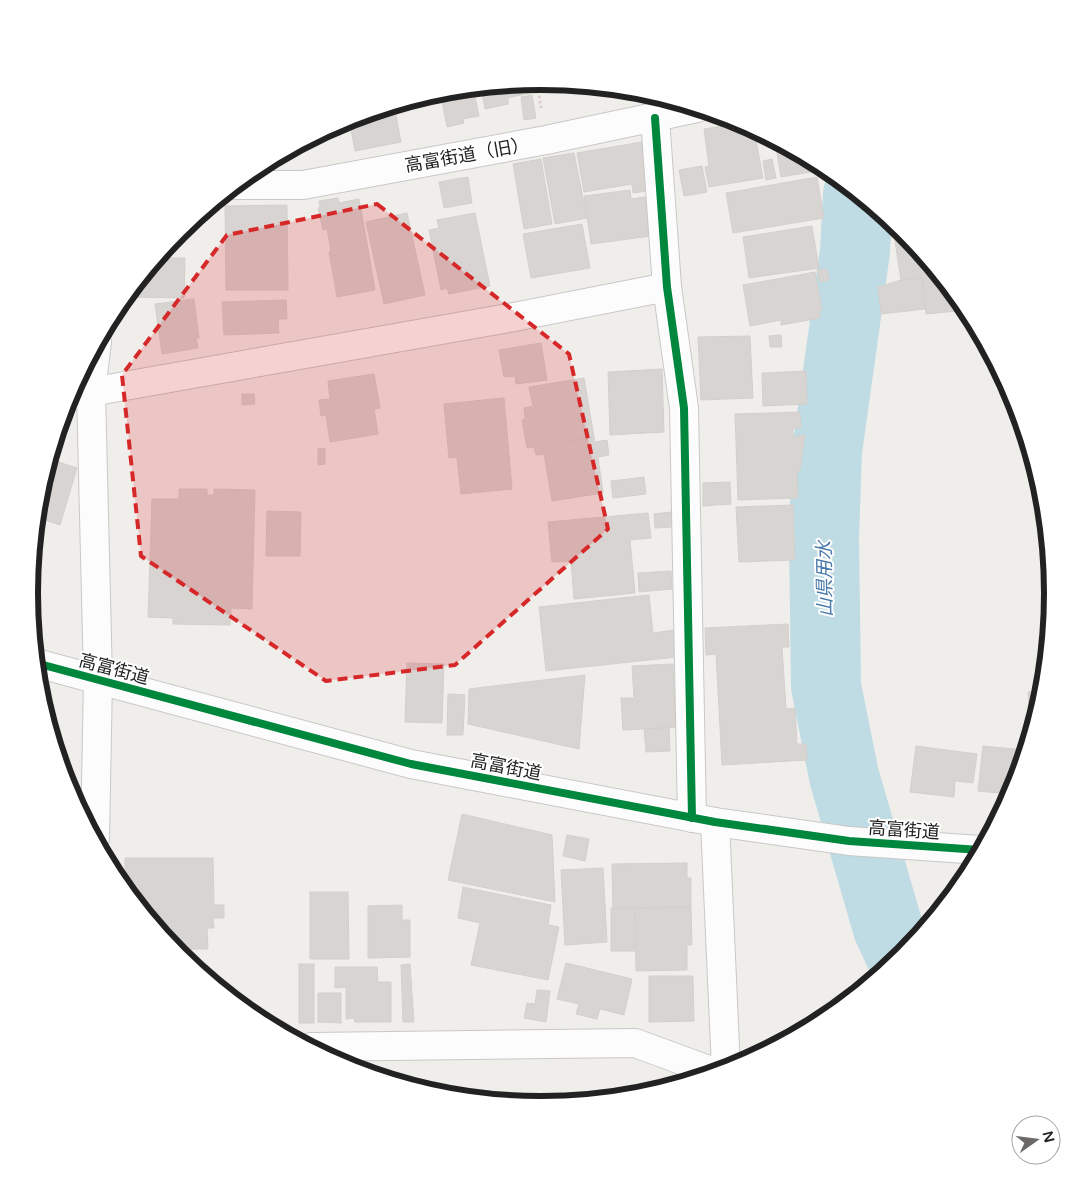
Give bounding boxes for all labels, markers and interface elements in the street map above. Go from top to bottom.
street label: 高富街道（旧） [403,133,531,177]
water label: 山県用水 [813,539,837,617]
street label: 高富街道 [76,649,152,689]
street label: 高富街道 [469,749,543,785]
street label: 高富街道 [867,817,941,843]
north arrow [1011,1115,1061,1165]
text: N [1039,1129,1058,1144]

